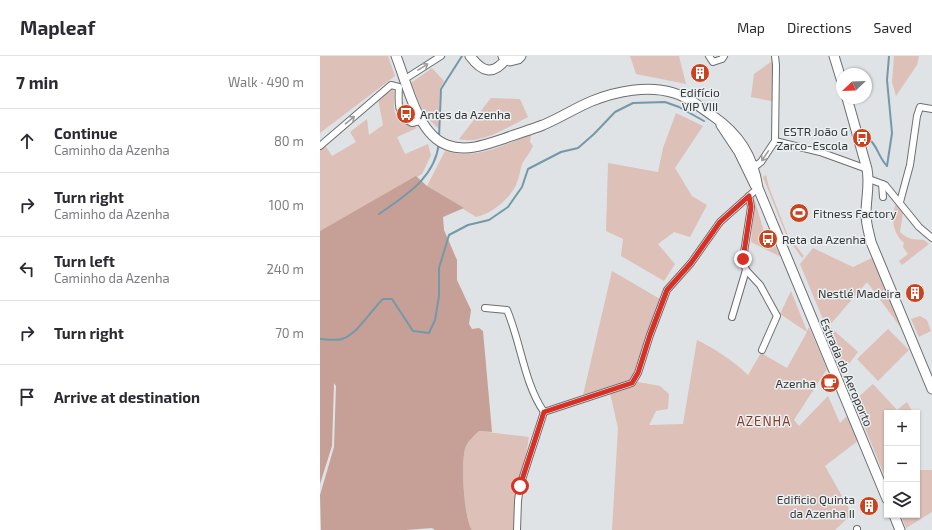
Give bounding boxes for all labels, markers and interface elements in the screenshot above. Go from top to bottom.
text: Mapleaf [20,16,95,39]
text: Map [737,19,765,36]
text: Directions [787,19,852,36]
text: Saved [874,19,912,36]
building icon: Edifício VIP VIII [689,62,711,84]
one-way arrow [417,63,429,71]
north arrow [836,68,872,104]
text: 7 min [16,72,59,92]
text: Walk · 490 m [228,74,304,90]
place label: Edifício VIP VIII [680,85,720,113]
bus stop icon: Antes da Azenha [395,103,417,125]
place label: Antes da Azenha [420,107,511,121]
one-way arrow [344,116,355,125]
text: Continue [54,124,117,142]
place label: ESTR João G Zarco-Escola [776,124,848,152]
bus stop icon: ESTR João G Zarco-Escola [851,127,873,149]
icon: ahead [16,130,38,152]
text: 80 m [274,133,304,149]
text: Caminho da Azenha [54,142,170,158]
one-way arrow [761,150,769,161]
text: Turn right [54,188,124,206]
icon: right [16,194,38,216]
text: 100 m [269,197,304,213]
sports icon: Fitness Factory [788,202,810,224]
text: Caminho da Azenha [54,206,170,222]
place label: Fitness Factory [813,206,897,220]
bus stop icon: Reta da Azenha [757,228,779,250]
place label: Reta da Azenha [782,232,866,246]
route end [734,250,752,268]
text: Turn left [54,252,115,270]
icon: left [16,258,38,280]
text: 240 m [267,261,304,277]
text: Caminho da Azenha [54,270,170,286]
building icon: Nestlé Madeira [904,282,926,304]
place label: Nestlé Madeira [818,286,901,300]
street label: Estrada do Aeroporto [818,316,876,428]
icon: right [16,322,38,344]
text: Turn right [54,324,124,342]
text: 70 m [275,325,304,341]
cafe icon: Azenha [819,372,841,394]
place label: Azenha [775,376,816,390]
icon: arrive [16,386,38,408]
text: Arrive at destination [54,388,200,406]
map controls [884,410,920,518]
button: + [884,410,920,446]
district label: AZENHA [737,413,791,429]
button: − [884,446,920,482]
route start [511,477,529,495]
button: layers [884,482,920,518]
place label: Edificio Quinta da Azenha II [777,492,855,520]
building icon: Edificio Quinta da Azenha II [858,495,880,517]

